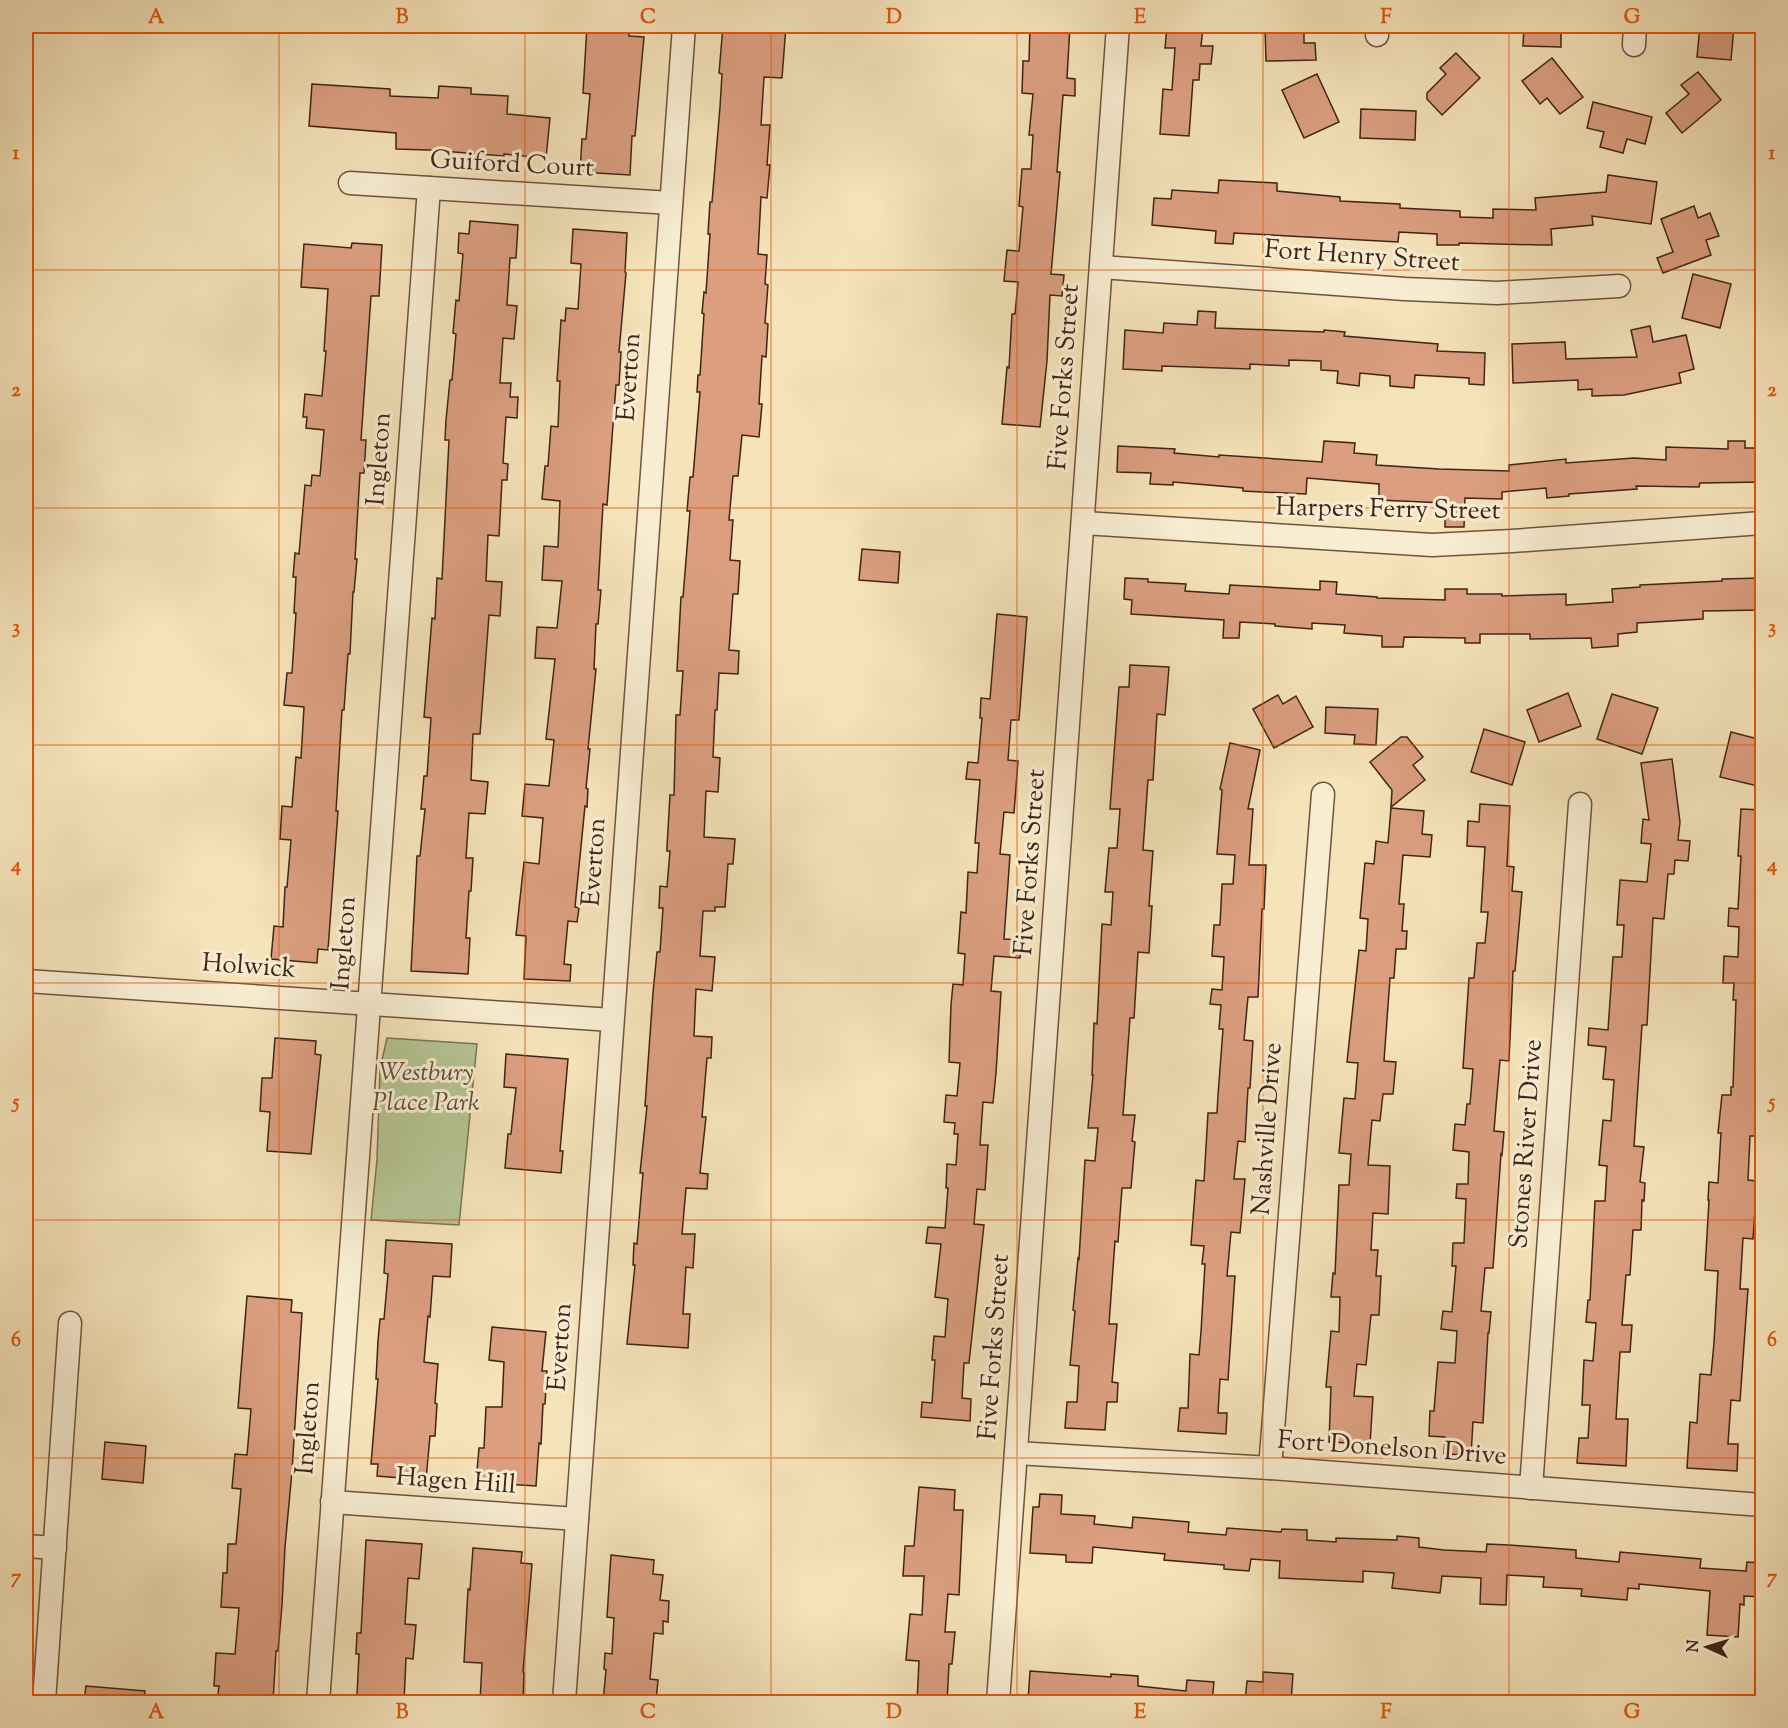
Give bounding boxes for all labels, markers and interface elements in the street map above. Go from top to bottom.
text: A [148,4,165,33]
text: B [396,4,409,33]
text: C [640,4,656,33]
text: D [886,4,902,33]
text: E [1134,4,1147,33]
text: F [1380,4,1392,33]
text: G [1624,4,1641,33]
text: 1 [13,140,20,169]
text: 1 [1769,140,1776,169]
street label: Guiford Court [429,142,595,188]
street label: Fort Henry Street [1263,232,1461,282]
street label: Five Forks Street [1040,282,1090,471]
street label: Everton [608,331,652,423]
text: 2 [11,377,21,406]
text: 2 [1767,377,1777,406]
street label: Ingleton [358,411,402,507]
street label: Harpers Ferry Street [1275,490,1501,530]
text: 3 [12,614,20,643]
text: 3 [1768,614,1776,643]
street label: Five Forks Street [1006,767,1056,956]
street label: Everton [573,816,617,908]
text: 4 [10,852,21,881]
text: 4 [1766,852,1777,881]
street label: Ingleton [323,895,367,991]
street label: Holwick [201,945,297,989]
street label: Stones River Drive [1501,1038,1553,1250]
street label: Nashville Drive [1244,1041,1292,1217]
park label: Westbury Place Park [372,1055,480,1122]
text: 5 [11,1089,20,1118]
text: 5 [1767,1089,1776,1118]
street label: Five Forks Street [970,1252,1020,1441]
street label: Everton [539,1301,583,1393]
text: 6 [11,1327,21,1356]
text: 6 [1767,1327,1777,1356]
street label: Ingleton [287,1380,331,1476]
street label: Fort Donelson Drive [1276,1423,1508,1475]
street label: Hagen Hill [395,1459,517,1505]
text: 7 [11,1564,22,1593]
text: 7 [1767,1564,1778,1593]
north arrow [1677,1617,1737,1677]
text: N [1683,1639,1706,1653]
text: A [148,1699,165,1728]
text: B [396,1699,409,1728]
text: C [640,1699,656,1728]
text: D [886,1699,902,1728]
text: E [1134,1699,1147,1728]
text: F [1380,1699,1392,1728]
text: G [1624,1699,1641,1728]

